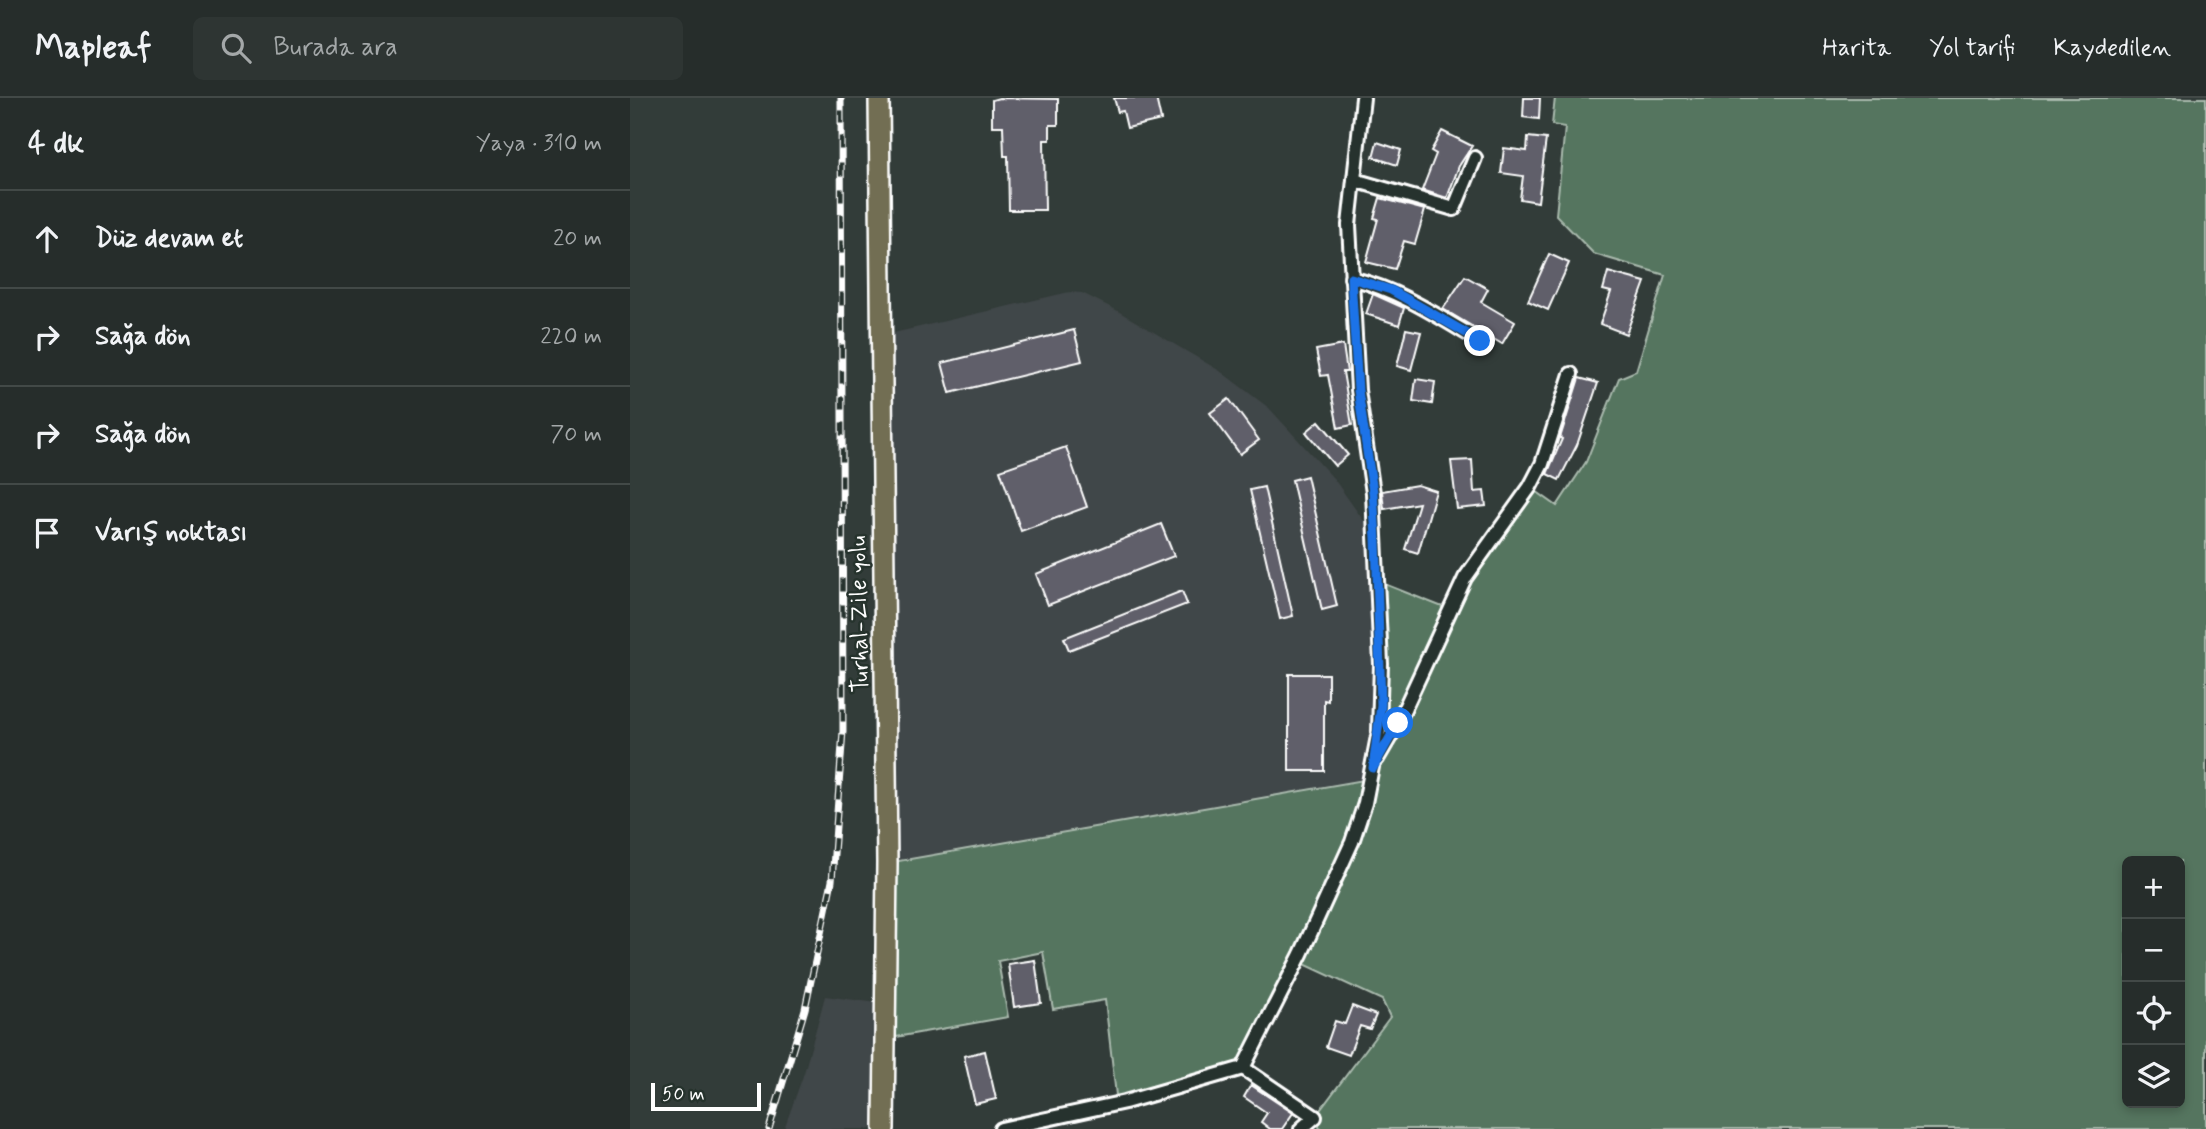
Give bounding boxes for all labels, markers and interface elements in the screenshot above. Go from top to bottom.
search box [193,17,683,80]
text: Mapleaf [35,26,151,70]
icon: search [217,29,255,67]
text: Burada ara [273,31,398,65]
text: Harita [1822,33,1891,64]
text: Yol tarifi [1929,33,2015,64]
text: Kaydedilen [2053,33,2171,64]
text: 4 dk [28,124,84,163]
text: Yaya · 310 m [476,129,602,159]
icon: ahead [28,220,66,258]
text: Düz devam et [95,222,243,256]
text: 20 m [553,224,602,254]
icon: right [28,318,66,356]
text: Sağa dön [95,320,191,354]
text: 220 m [540,322,602,352]
route end [1464,325,1495,356]
icon: right [28,416,66,454]
text: Sağa dön [95,418,191,452]
text: 70 m [550,420,602,450]
icon: arrive [28,514,66,552]
text: Varış noktası [95,516,247,550]
street label: Turhal-Zile yolu [843,535,877,693]
route start [1382,707,1413,738]
map controls [2122,856,2185,1108]
button: + [2122,856,2185,919]
button: − [2122,919,2185,982]
button: locate [2122,982,2185,1045]
button: layers [2122,1045,2185,1108]
scale bar [651,1080,761,1112]
text: 50 m [662,1082,705,1107]

